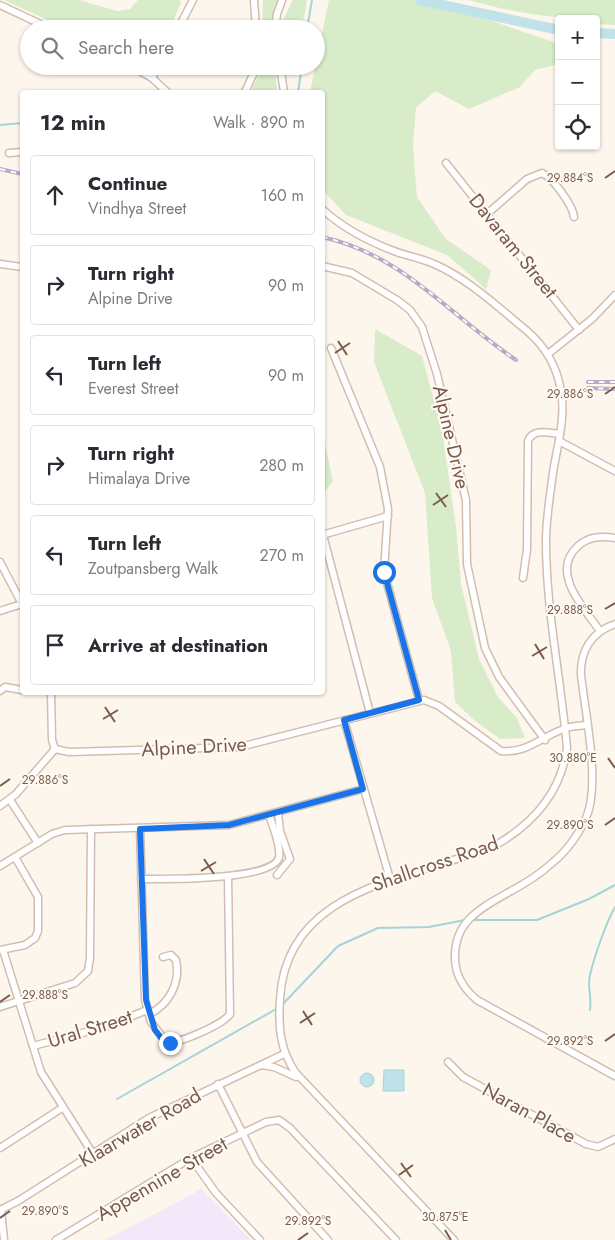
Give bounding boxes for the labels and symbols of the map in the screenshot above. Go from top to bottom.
text: 29.884°S [547,169,594,187]
street label: Davaram Street [462,187,564,305]
street label: Alpine Drive [425,382,477,492]
text: 29.886°S [547,385,594,403]
route start [373,561,396,584]
text: 29.888°S [547,601,593,619]
street label: Alpine Drive [140,730,248,764]
text: 30.880°E [549,749,597,767]
text: 29.886°S [22,771,69,789]
text: 29.890°S [546,816,594,834]
street label: Shallcross Road [368,829,502,899]
text: 29.888°S [22,986,68,1004]
street label: Ural Street [44,1002,136,1056]
route end [159,1032,182,1055]
text: 29.892°S [547,1032,594,1050]
street label: Naran Place [477,1075,581,1151]
street label: Klaarwater Road [73,1081,207,1175]
street label: Appennine Street [91,1130,233,1228]
text: 29.890°S [21,1202,69,1220]
text: 30.875°E [422,1208,468,1226]
text: 29.892°S [285,1212,332,1230]

